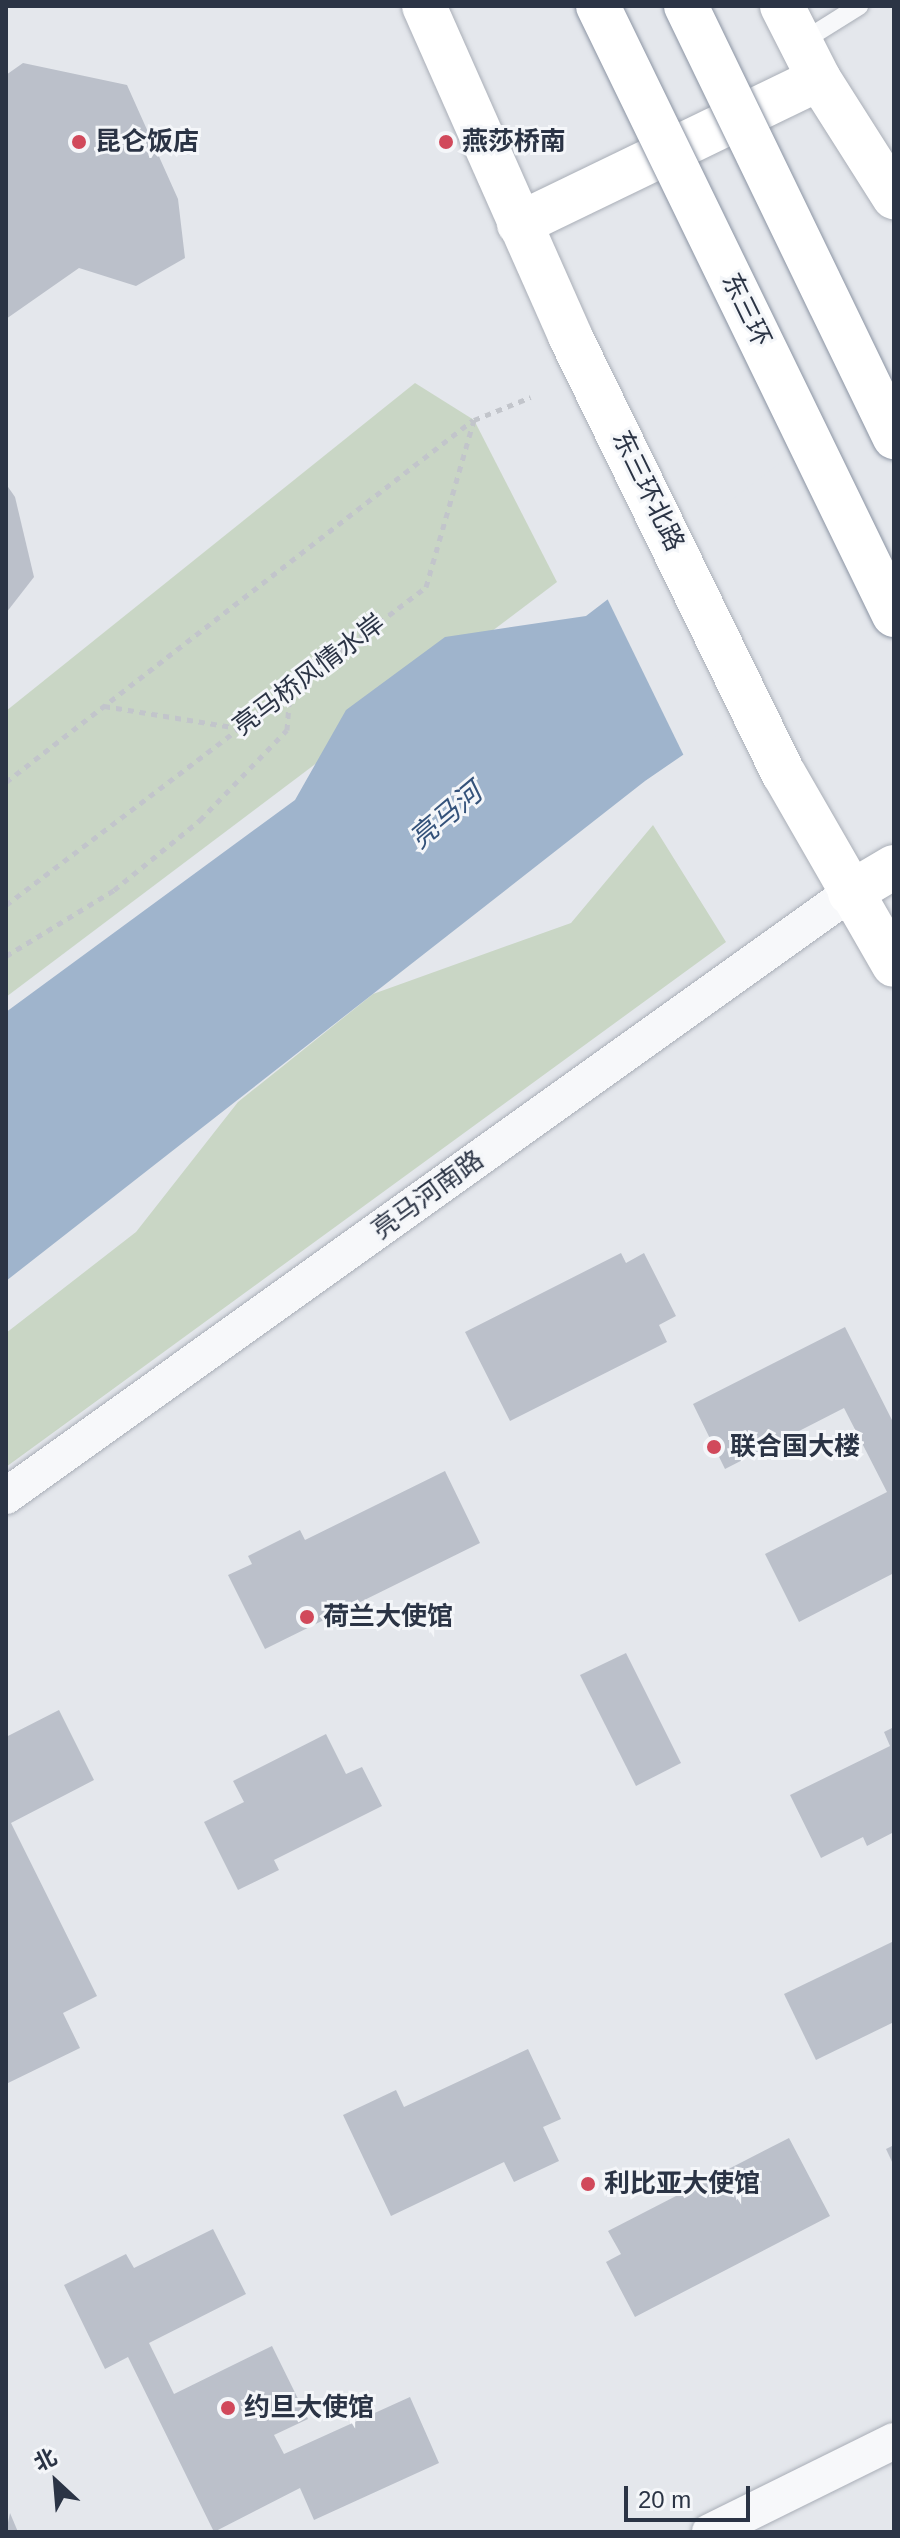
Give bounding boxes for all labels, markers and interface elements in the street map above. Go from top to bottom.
place label: 昆仑饭店 [95,126,199,158]
place label: 燕莎桥南 [462,126,566,158]
marker: 昆仑饭店 [70,133,88,151]
marker: 燕莎桥南 [437,133,455,151]
street label: 东三环 [715,268,777,352]
street label: 东三环北路 [605,426,691,556]
street label: 亮马桥风情水岸 [227,608,391,742]
water label: 亮马河 [403,776,489,856]
street label: 亮马河南路 [366,1144,490,1246]
place label: 联合国大楼 [730,1431,860,1463]
marker: 联合国大楼 [705,1438,723,1456]
place label: 荷兰大使馆 [323,1601,453,1633]
marker: 荷兰大使馆 [298,1608,316,1626]
place label: 利比亚大使馆 [604,2168,760,2200]
marker: 利比亚大使馆 [579,2175,597,2193]
place label: 约旦大使馆 [244,2392,374,2424]
marker: 约旦大使馆 [219,2399,237,2417]
north arrow [16,2442,96,2522]
text: 北 [30,2444,61,2476]
scale bar [628,2470,754,2520]
text: 20 m [638,2486,691,2513]

